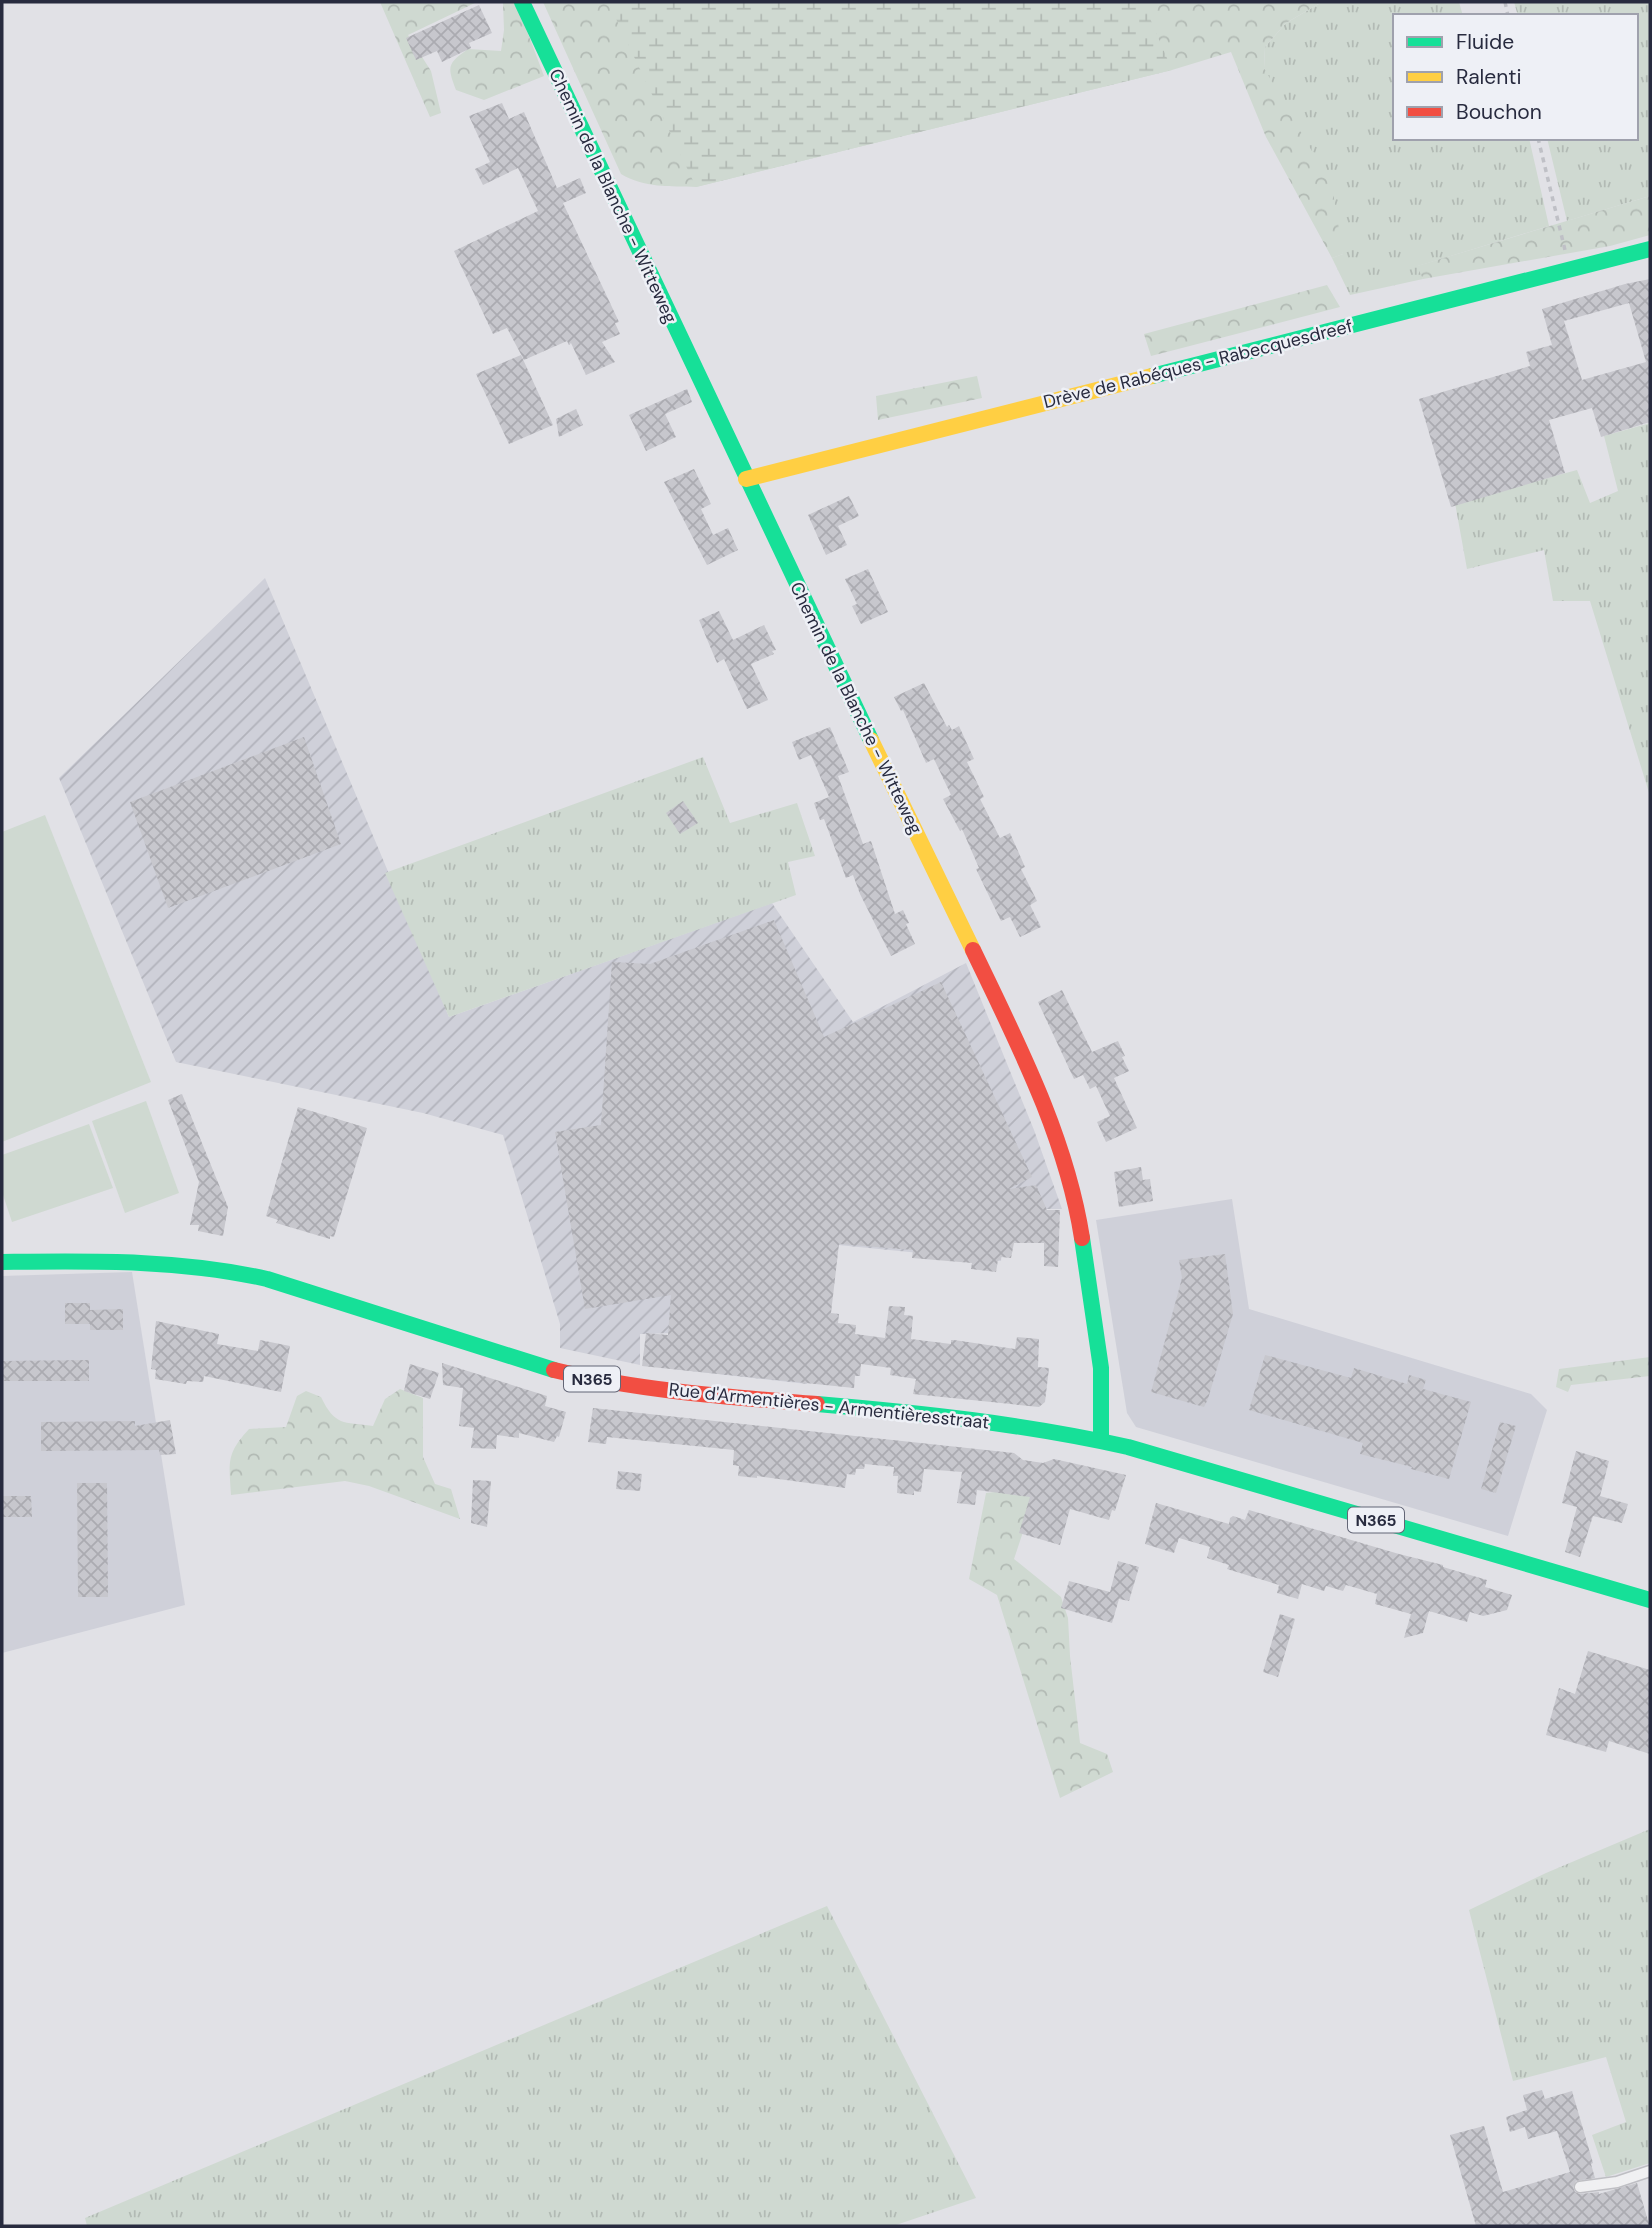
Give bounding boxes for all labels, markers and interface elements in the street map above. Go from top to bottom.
legend [1393,14,1638,140]
text: Fluide [1456,28,1514,56]
text: Ralenti [1456,63,1522,91]
street label: Chemin de la Blanche - Witteweg [543,65,683,327]
text: Bouchon [1456,98,1542,126]
street label: Drève de Rabéques - Rabecquesdreef [1041,314,1355,414]
street label: Chemin de la Blanche - Witteweg [784,578,928,838]
road number: N365 [564,1366,620,1392]
street label: Rue d'Armentières - Armentièresstraat [668,1377,990,1435]
road number: N365 [1348,1508,1404,1532]

